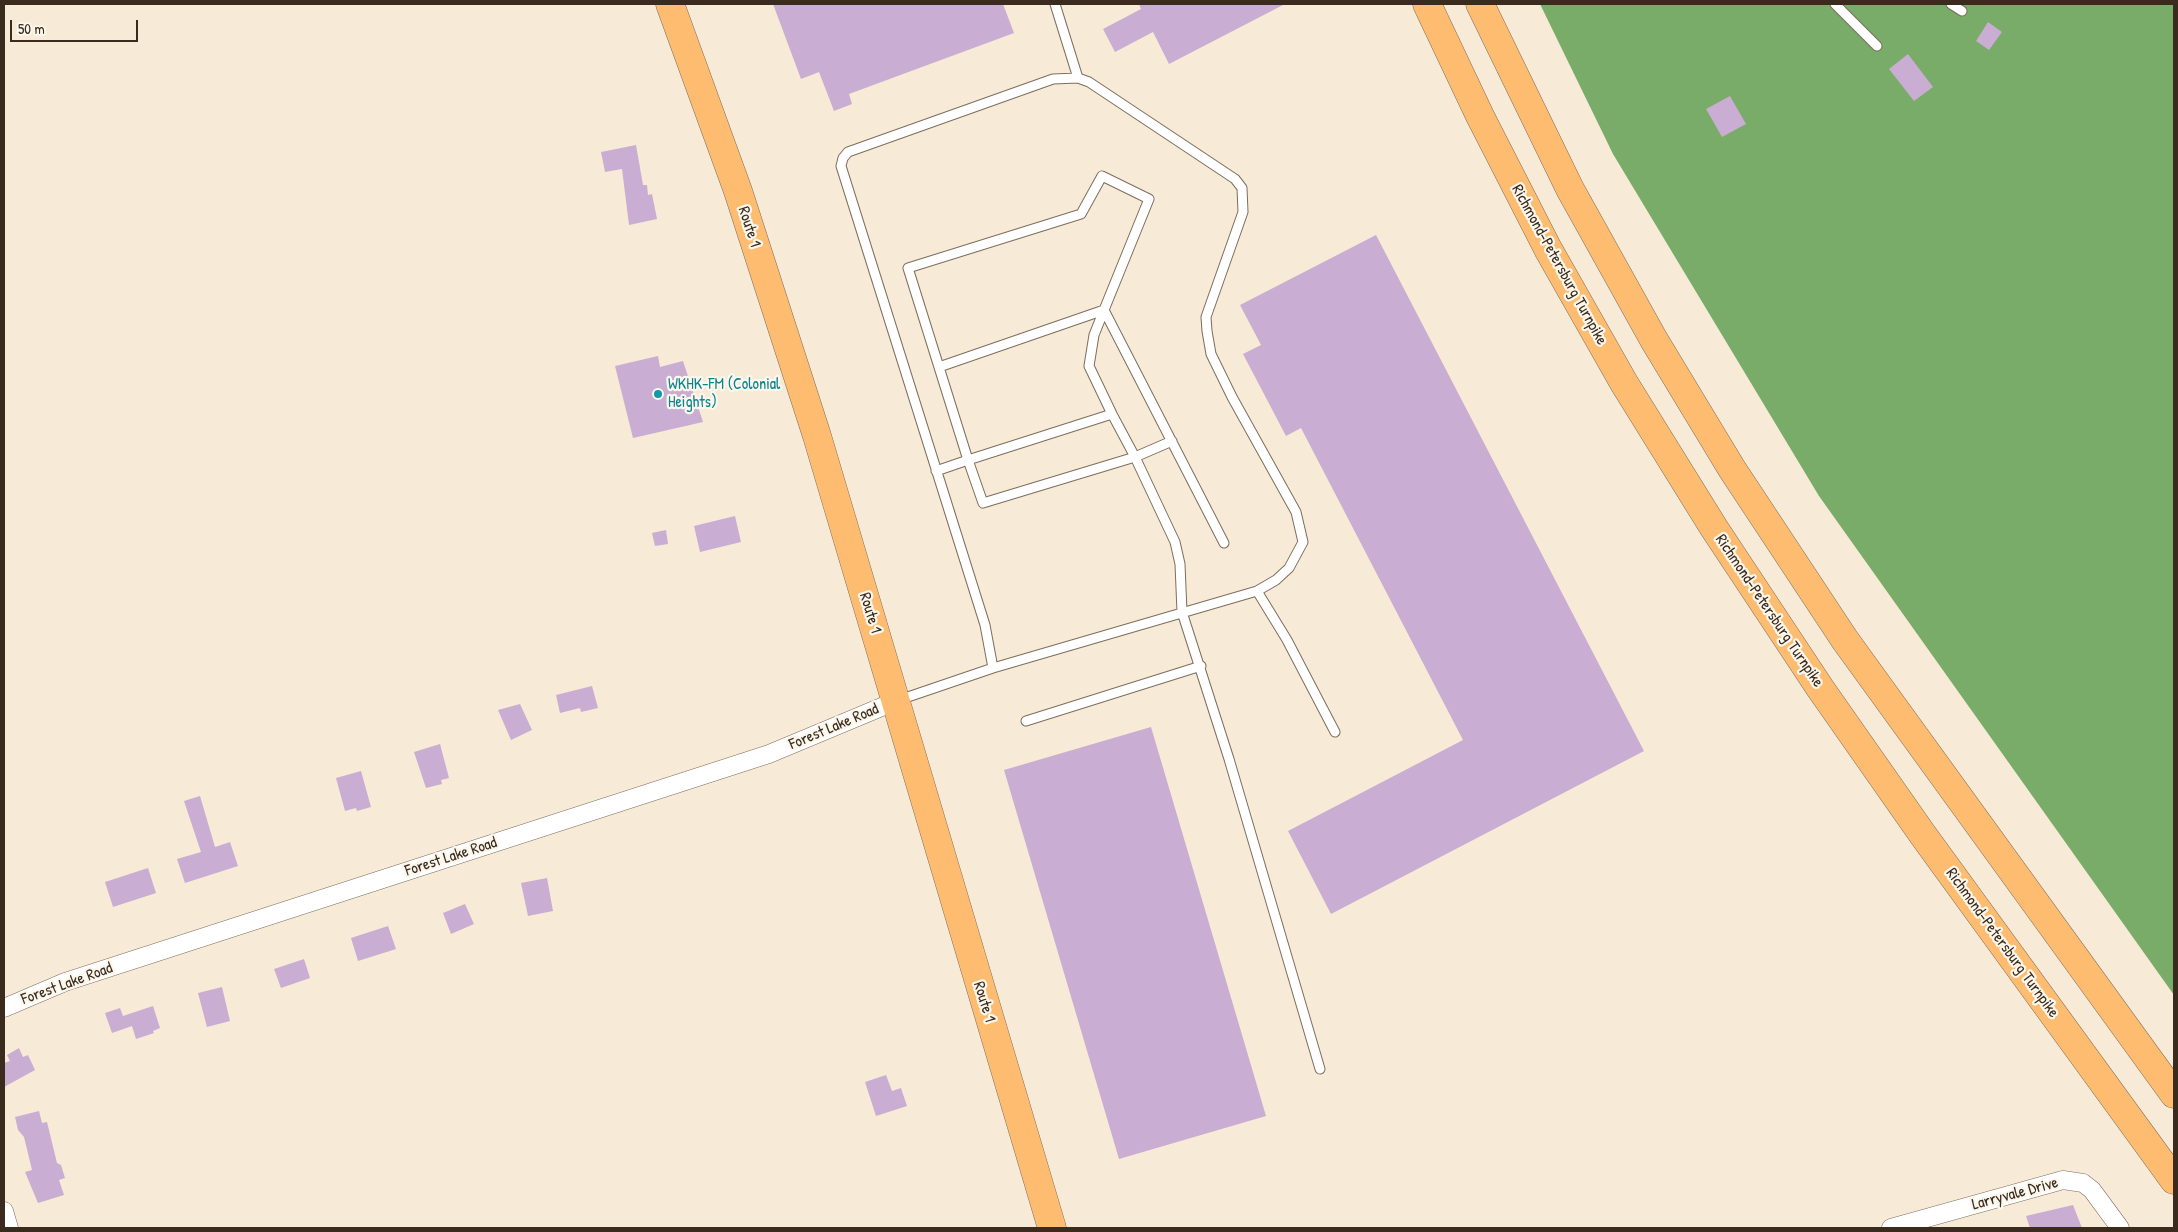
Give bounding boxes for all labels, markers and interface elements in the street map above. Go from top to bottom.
scale bar [12,10,140,42]
text: 50 m [18,18,45,39]
street label: Richmond-Petersburg Turnpike [1507,182,1611,348]
street label: Route 1 [733,204,765,250]
place label: WKHK-FM (Colonial Heights) [668,375,780,413]
marker: WKHK-FM (Colonial Heights) [652,388,664,400]
street label: Richmond-Petersburg Turnpike [1711,531,1827,691]
street label: Route 1 [855,590,885,636]
street label: Forest Lake Road [786,700,882,754]
street label: Forest Lake Road [403,833,499,881]
street label: Richmond-Petersburg Turnpike [1941,865,2063,1021]
street label: Forest Lake Road [19,959,115,1009]
street label: Route 1 [969,979,999,1025]
street label: Larryvale Drive [1970,1173,2060,1215]

